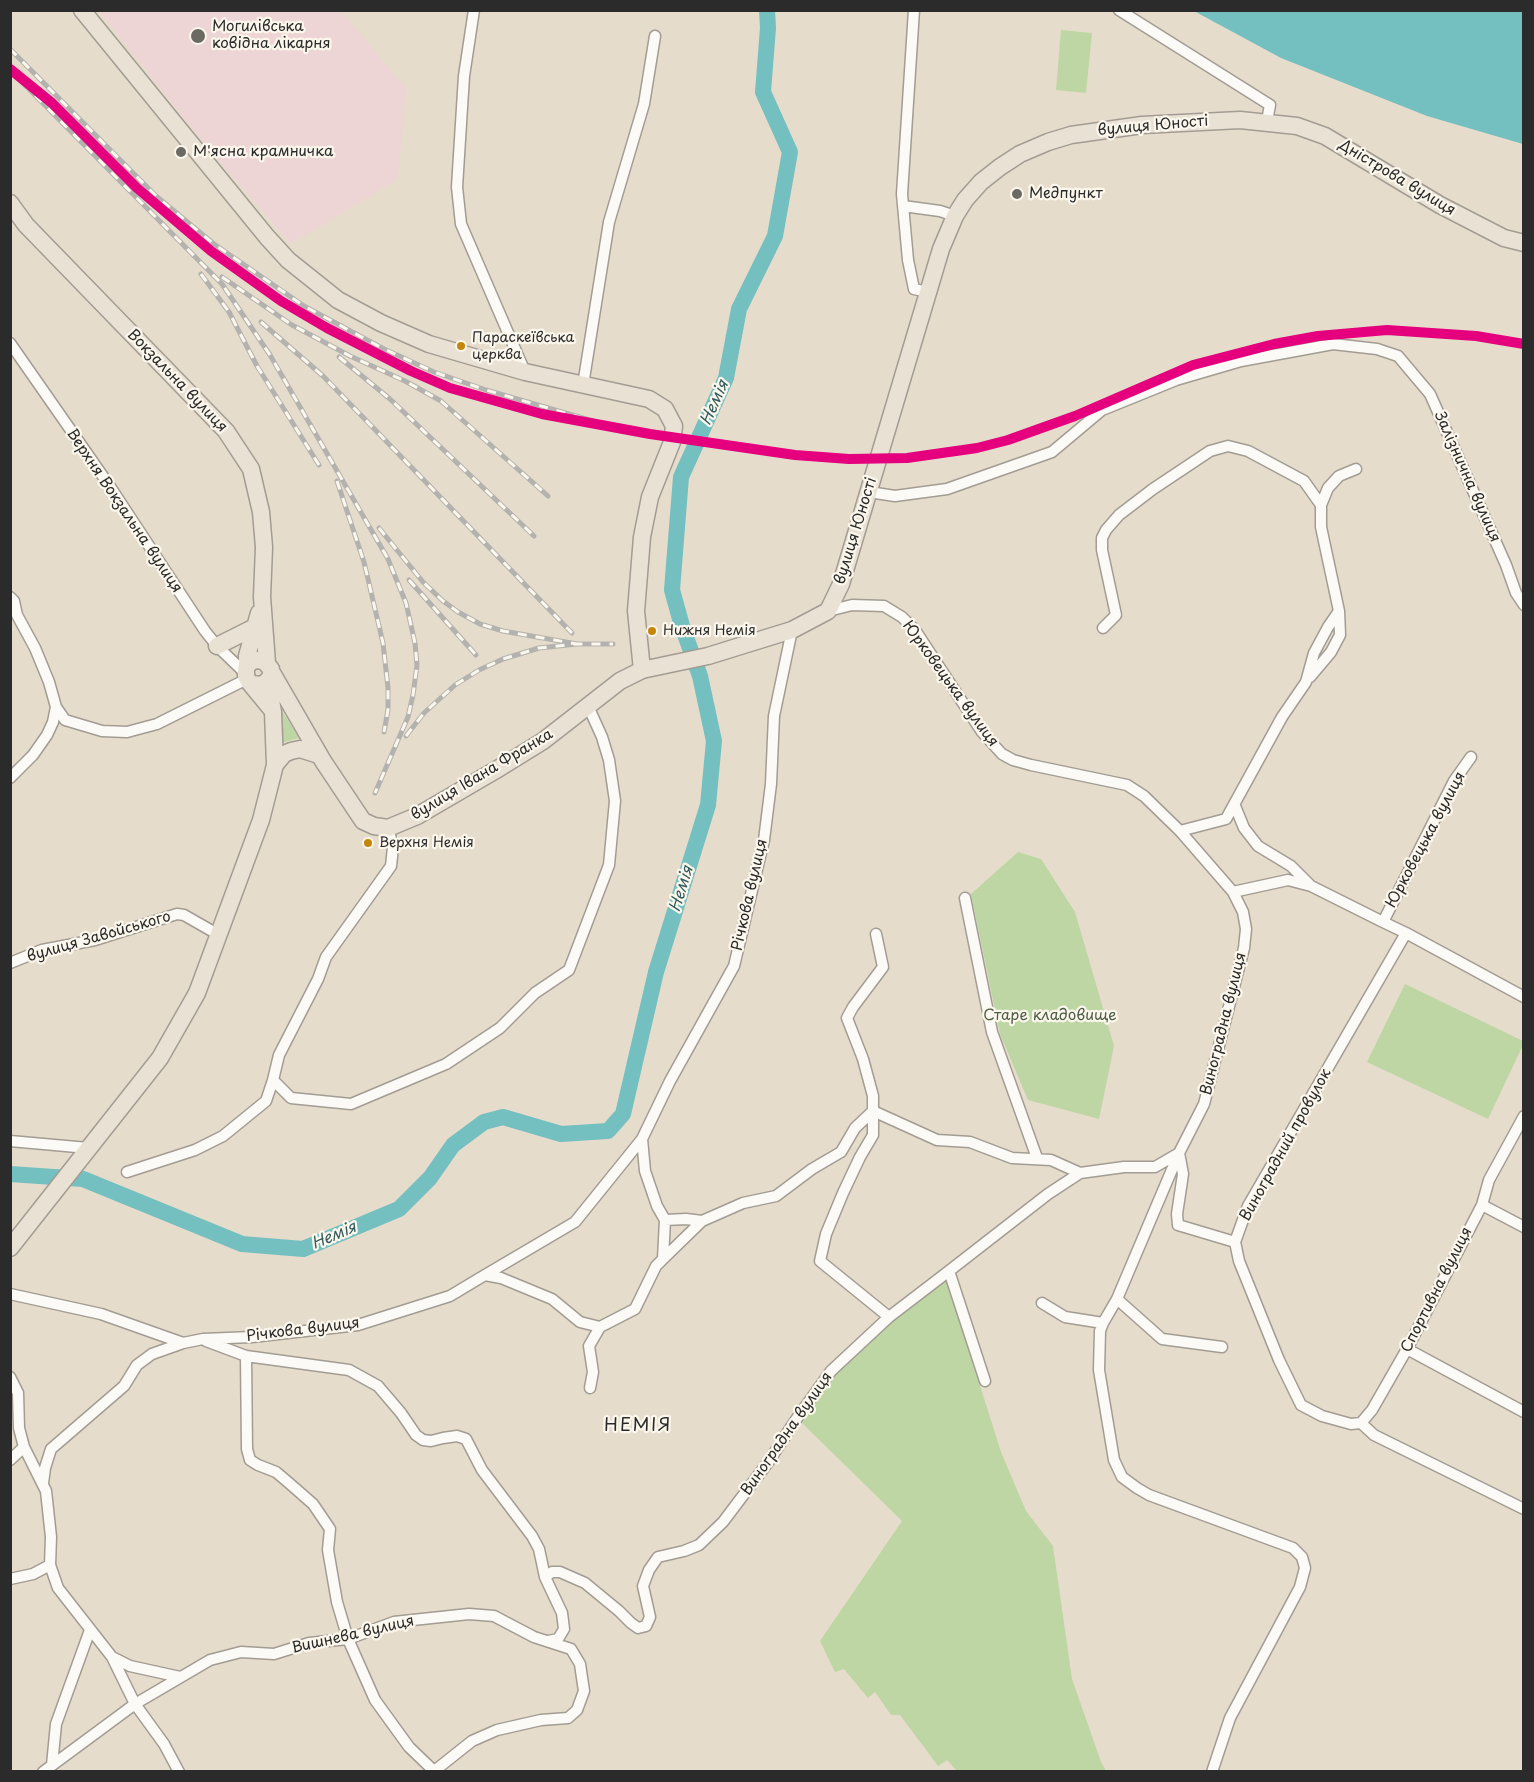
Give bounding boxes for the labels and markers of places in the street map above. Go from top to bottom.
place label: Могилівська ковідна лікарня [212,18,331,53]
marker: Могилівська ковідна лікарня [189,27,207,45]
place label: М'ясна крамничка [193,143,333,161]
marker: М'ясна крамничка [174,145,188,159]
place label: Медпункт [1029,185,1103,203]
marker: Медпункт [1010,187,1024,201]
place label: Параскеївська церква [472,330,574,362]
marker: Параскеївська церква [455,340,467,352]
place label: Нижня Немія [663,623,756,639]
marker: Нижня Немія [646,625,658,637]
place label: Верхня Немія [379,835,474,851]
marker: Верхня Немія [362,837,374,849]

